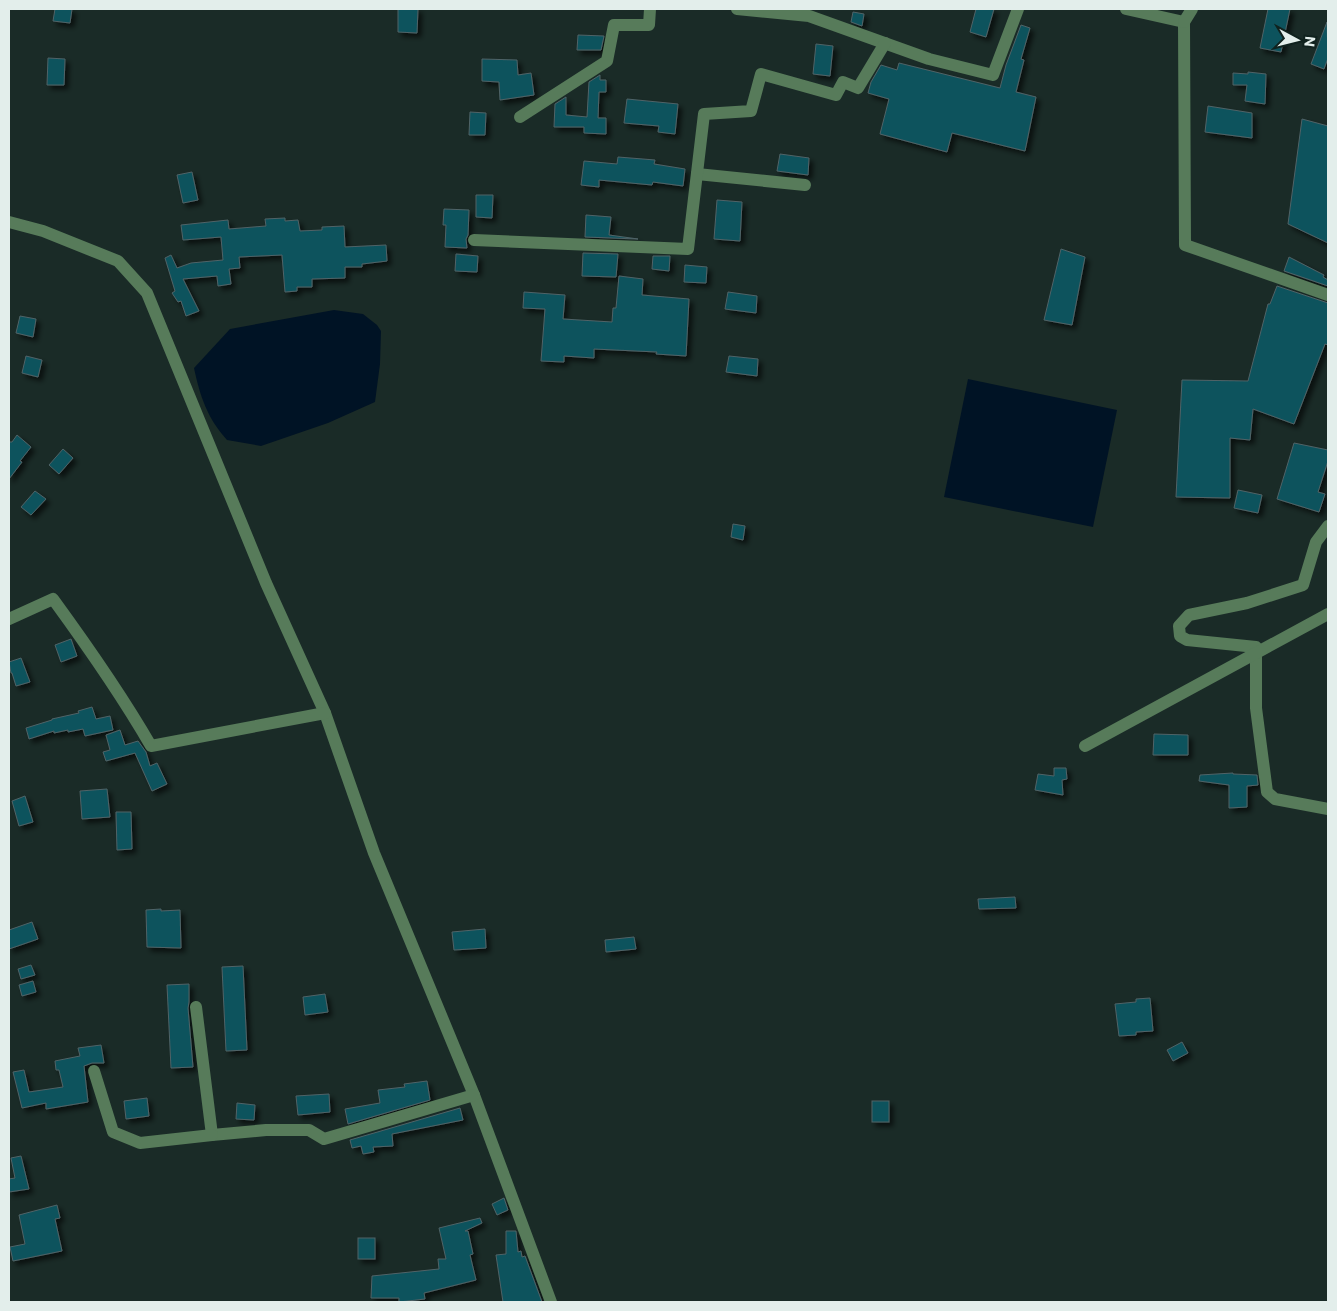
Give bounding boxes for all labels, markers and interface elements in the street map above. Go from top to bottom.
north arrow [1272,15,1322,65]
text: N [1301,35,1319,48]

